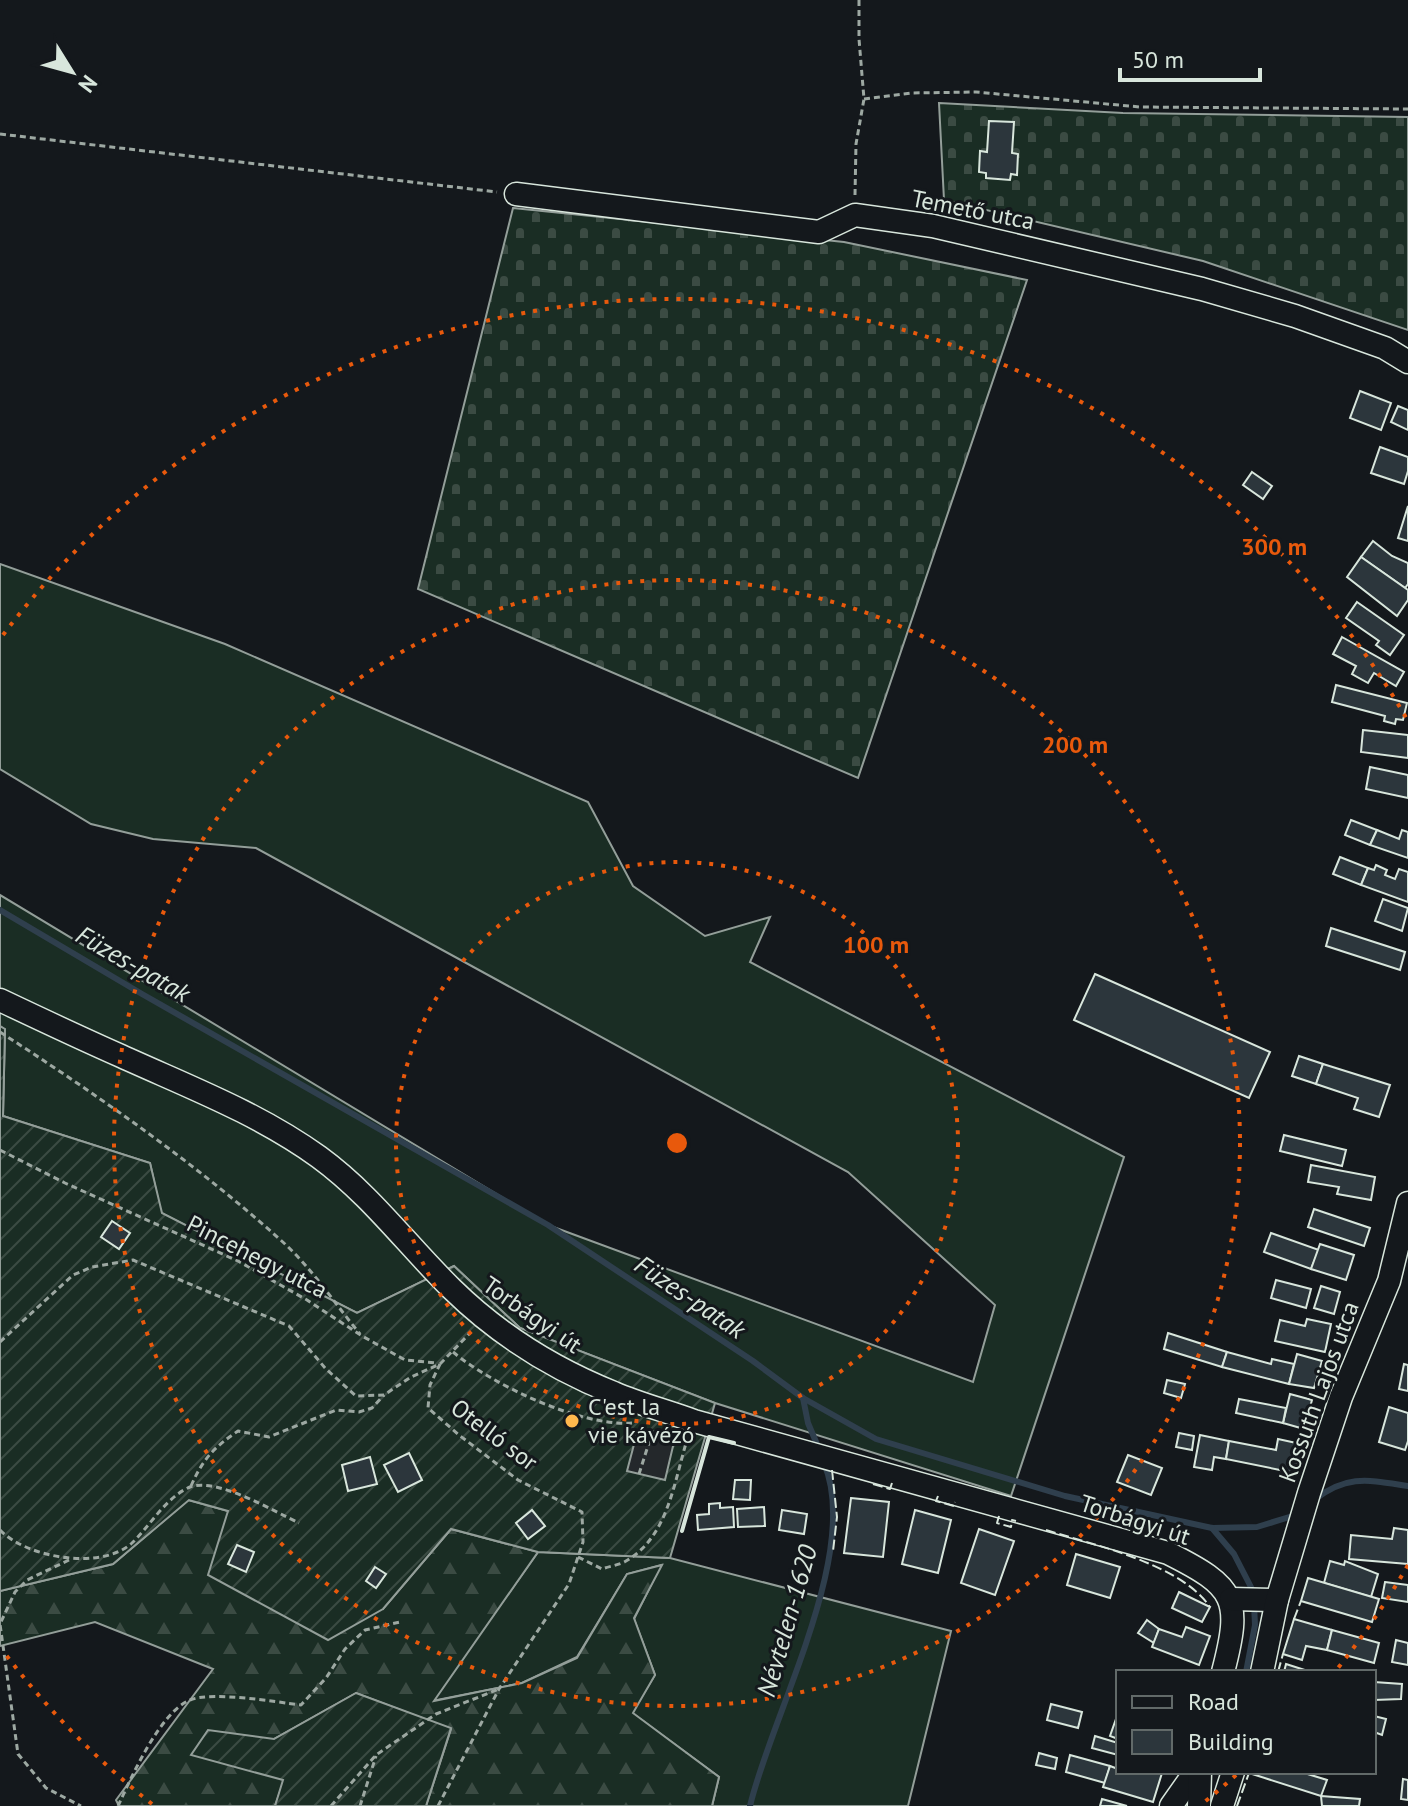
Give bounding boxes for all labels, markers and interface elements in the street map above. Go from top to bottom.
north arrow [32,32,112,112]
scale bar [1120,32,1260,82]
text: 50 m [1132,44,1184,75]
text: N [72,70,104,98]
street label: Temető utca [909,182,1037,237]
text: 300 m [1241,531,1307,562]
text: 200 m [1042,729,1108,760]
water label: Füzes-patak [70,918,197,1010]
text: 100 m [843,929,909,960]
centre of rings [663,1129,691,1157]
street label: Pincehegy utca [182,1208,333,1305]
water label: Füzes-patak [629,1248,753,1346]
street label: Torbágyi út [477,1269,588,1360]
street label: Kossuth Lajos utca [1271,1297,1366,1487]
place label: C'est la vie kávézó [588,1391,694,1450]
street label: Otelló sor [445,1392,544,1477]
marker: C'est la vie kávézó [563,1412,581,1430]
street label: Torbágyi út [1076,1487,1194,1552]
water label: Névtelen-1620 [749,1541,824,1701]
legend [1116,1670,1376,1774]
text: Road [1188,1686,1239,1717]
text: Building [1188,1726,1274,1757]

